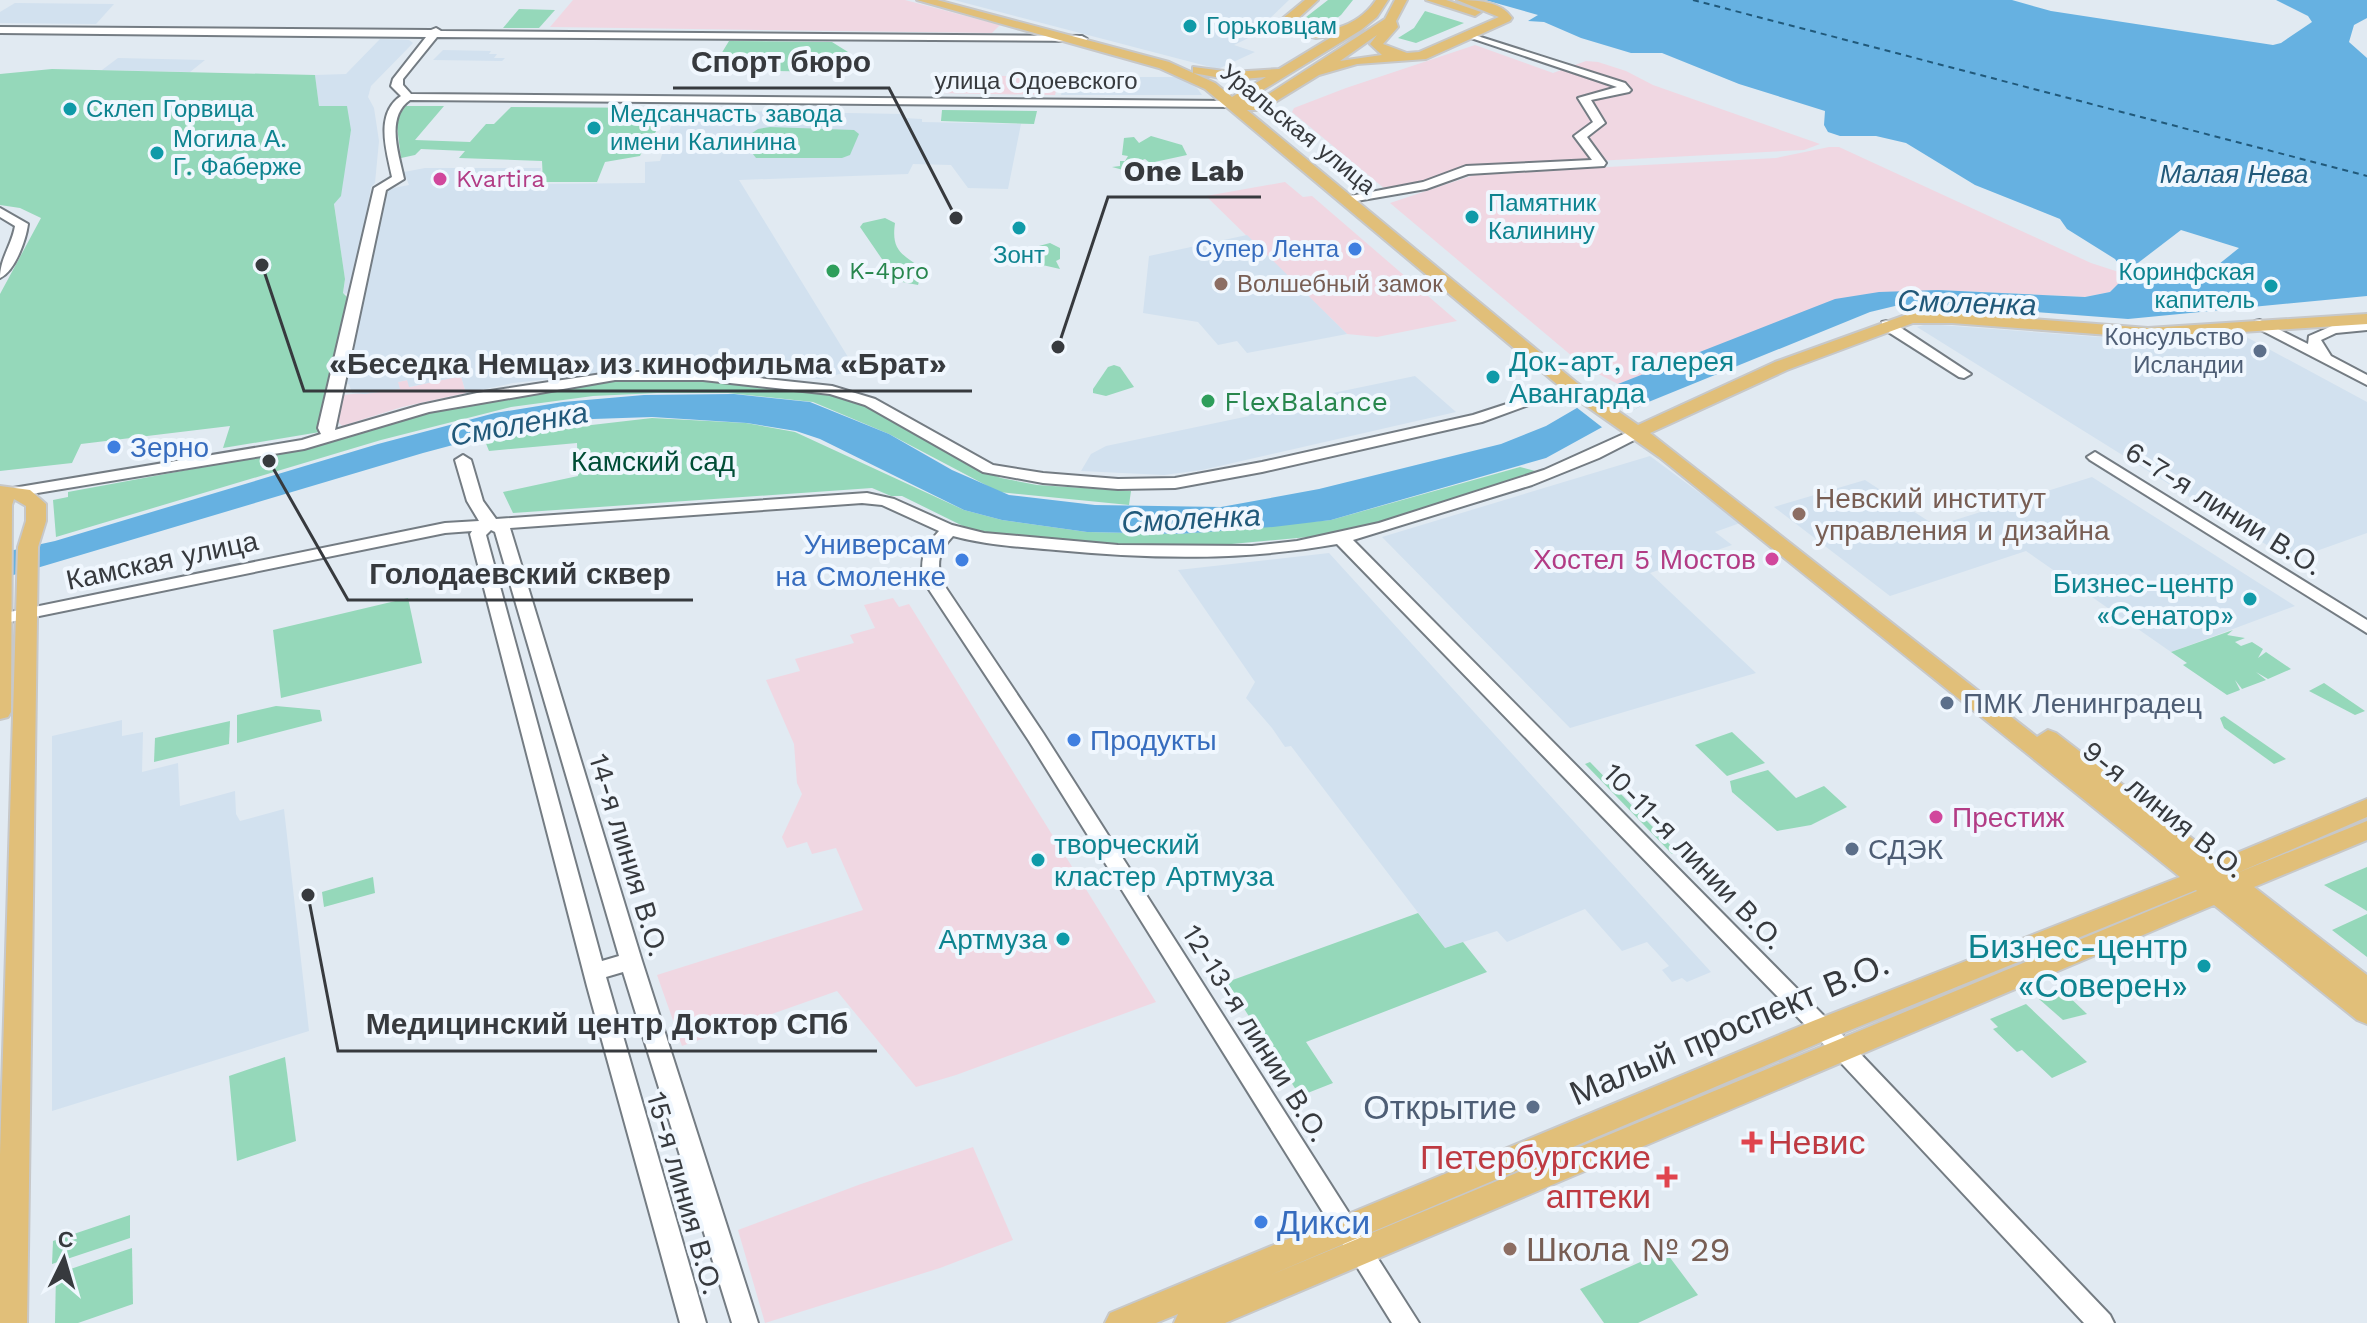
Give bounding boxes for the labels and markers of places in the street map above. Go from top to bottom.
place label: Горьковцам [1206,12,1337,40]
marker: Горьковцам [1181,17,1199,35]
callout: Спорт бюро [673,34,889,88]
place label: Склеп Горвица [86,95,255,123]
marker: Склеп Горвица [61,100,79,118]
place label: Медсанчасть завода имени Калинина [610,100,843,156]
marker: Медсанчасть завода имени Калинина [585,119,603,137]
place label: Могила А. Г. Фаберже [173,125,302,181]
callout: One Lab [1108,143,1261,197]
marker: Могила А. Г. Фаберже [148,144,166,162]
place label: Kvartira [456,165,545,193]
marker: Kvartira [431,170,449,188]
place label: Памятник Калинину [1488,189,1597,245]
marker: Памятник Калинину [1463,208,1481,226]
marker: Зонт [1010,219,1028,237]
place label: Супер Лента [1195,235,1340,263]
marker: Супер Лента [1346,240,1364,258]
place label: Зонт [993,241,1045,269]
place label: K-4pro [849,257,929,285]
place label: Коринфская капитель [2119,258,2255,314]
marker: K-4pro [824,262,842,280]
place label: Волшебный замок [1237,270,1443,298]
marker: Волшебный замок [1212,275,1230,293]
marker: Коринфская капитель [2262,277,2280,295]
place label: Консульство Исландии [2105,323,2244,379]
callout: «Беседка Немца» из кинофильма «Брат» [304,337,972,391]
marker: Консульство Исландии [2251,342,2269,360]
place label: Док-арт, галерея Авангарда [1509,345,1734,410]
marker: Док-арт, галерея Авангарда [1484,368,1502,386]
place label: FlexBalance [1224,385,1388,418]
marker: FlexBalance [1199,392,1217,410]
place label: Зерно [130,431,209,464]
marker: Зерно [105,438,123,456]
place label: Невский институт управления и дизайна [1815,482,2110,547]
marker: Невский институт управления и дизайна [1790,505,1808,523]
place label: Универсам на Смоленке [775,528,946,593]
place label: Хостел 5 Мостов [1533,543,1756,576]
callout: Голодаевский сквер [348,546,693,600]
marker: Хостел 5 Мостов [1763,550,1781,568]
marker: Универсам на Смоленке [953,551,971,569]
place label: Бизнес-центр «Сенатор» [2053,567,2234,632]
marker: Бизнес-центр «Сенатор» [2241,590,2259,608]
place label: ПМК Ленинградец [1963,687,2202,720]
marker: ПМК Ленинградец [1938,694,1956,712]
place label: Продукты [1090,724,1217,757]
marker: Продукты [1065,731,1083,749]
place label: Престиж [1952,801,2065,834]
marker: Престиж [1927,808,1945,826]
place label: творческий кластер Артмуза [1054,828,1275,893]
place label: СДЭК [1868,833,1944,866]
marker: СДЭК [1843,840,1861,858]
marker: творческий кластер Артмуза [1029,851,1047,869]
place label: Артмуза [939,923,1047,956]
place label: Бизнес-центр «Соверен» [1968,926,2188,1005]
marker: Артмуза [1054,930,1072,948]
marker: Бизнес-центр «Соверен» [2195,957,2213,975]
callout: Медицинский центр Доктор СПб [338,997,877,1051]
place label: Открытие [1363,1087,1517,1127]
marker: Открытие [1524,1098,1542,1116]
place label: Невис [1768,1122,1866,1162]
marker: Невис [1743,1133,1761,1151]
place label: Петербургские аптеки [1420,1137,1651,1216]
marker: Петербургские аптеки [1658,1168,1676,1186]
place label: Дикси [1277,1202,1370,1242]
marker: Дикси [1252,1213,1270,1231]
place label: Школа № 29 [1526,1229,1731,1269]
marker: Школа № 29 [1501,1240,1519,1258]

